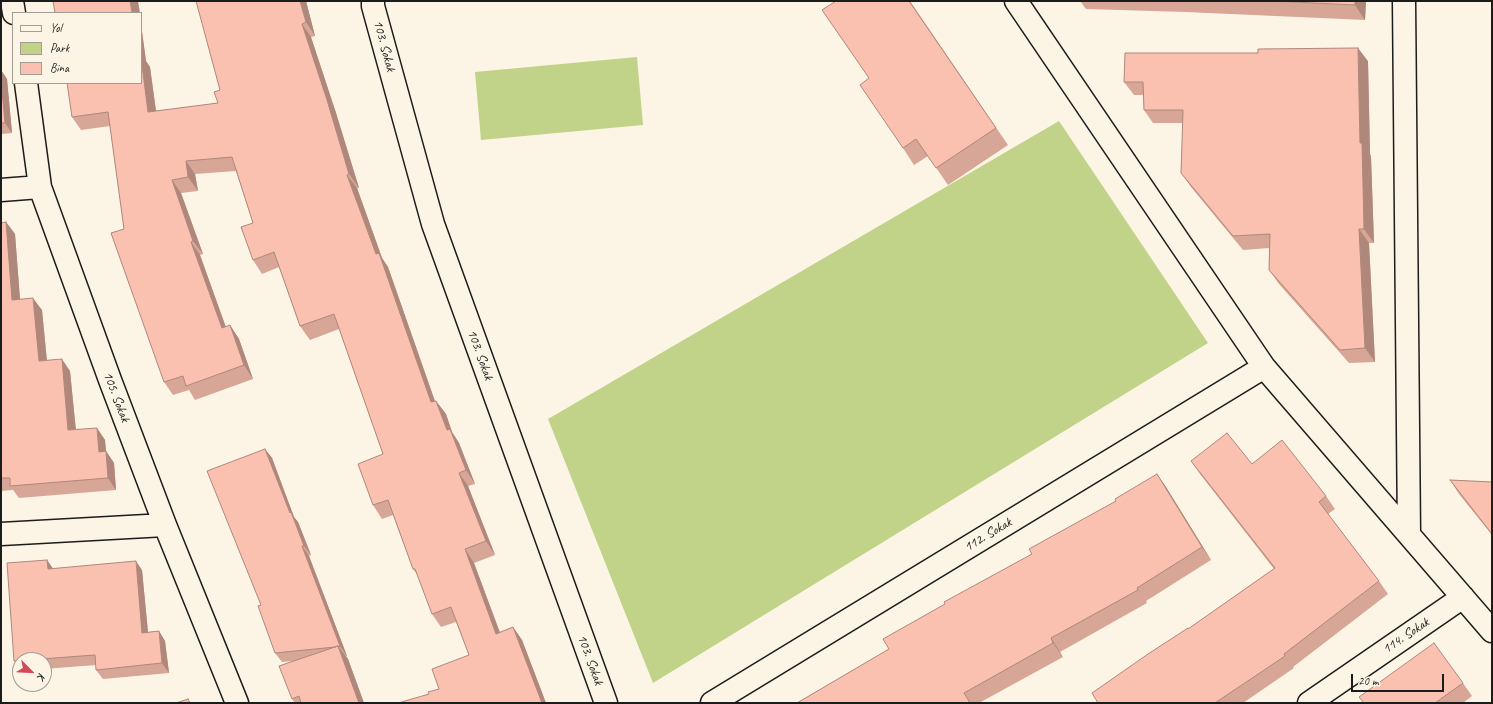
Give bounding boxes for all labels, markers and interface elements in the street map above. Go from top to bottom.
legend [12,12,142,84]
street label: 103. Sokak [369,18,399,74]
text: Yol [50,20,62,36]
text: Park [50,40,69,56]
text: Bina [50,60,69,76]
street label: 103. Sokak [463,327,497,383]
street label: 105. Sokak [99,369,133,425]
street label: 112. Sokak [961,514,1015,556]
street label: 114. Sokak [1380,614,1432,658]
street label: 103. Sokak [573,632,607,688]
north arrow [12,652,52,692]
scale bar [1353,666,1446,692]
text: K [35,671,50,682]
text: 20 m [1358,673,1378,689]

